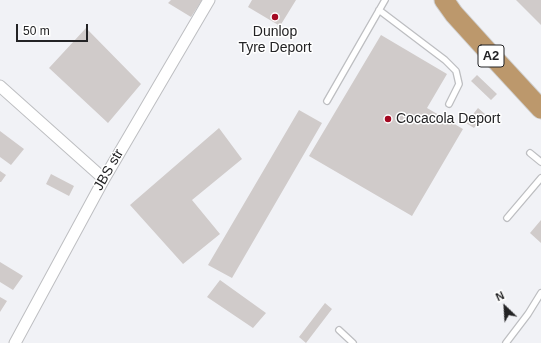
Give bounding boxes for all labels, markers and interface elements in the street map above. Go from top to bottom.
marker: Dunlop Tyre Deport [270,12,280,22]
scale bar [18,16,90,42]
text: 50 m [23,24,50,38]
place label: Dunlop Tyre Deport [238,24,312,56]
road number: A2 [478,45,504,67]
place label: Cocacola Deport [396,111,500,127]
marker: Cocacola Deport [383,114,393,124]
street label: JBS str [90,146,128,194]
north arrow [485,287,525,327]
text: N [494,289,506,303]

